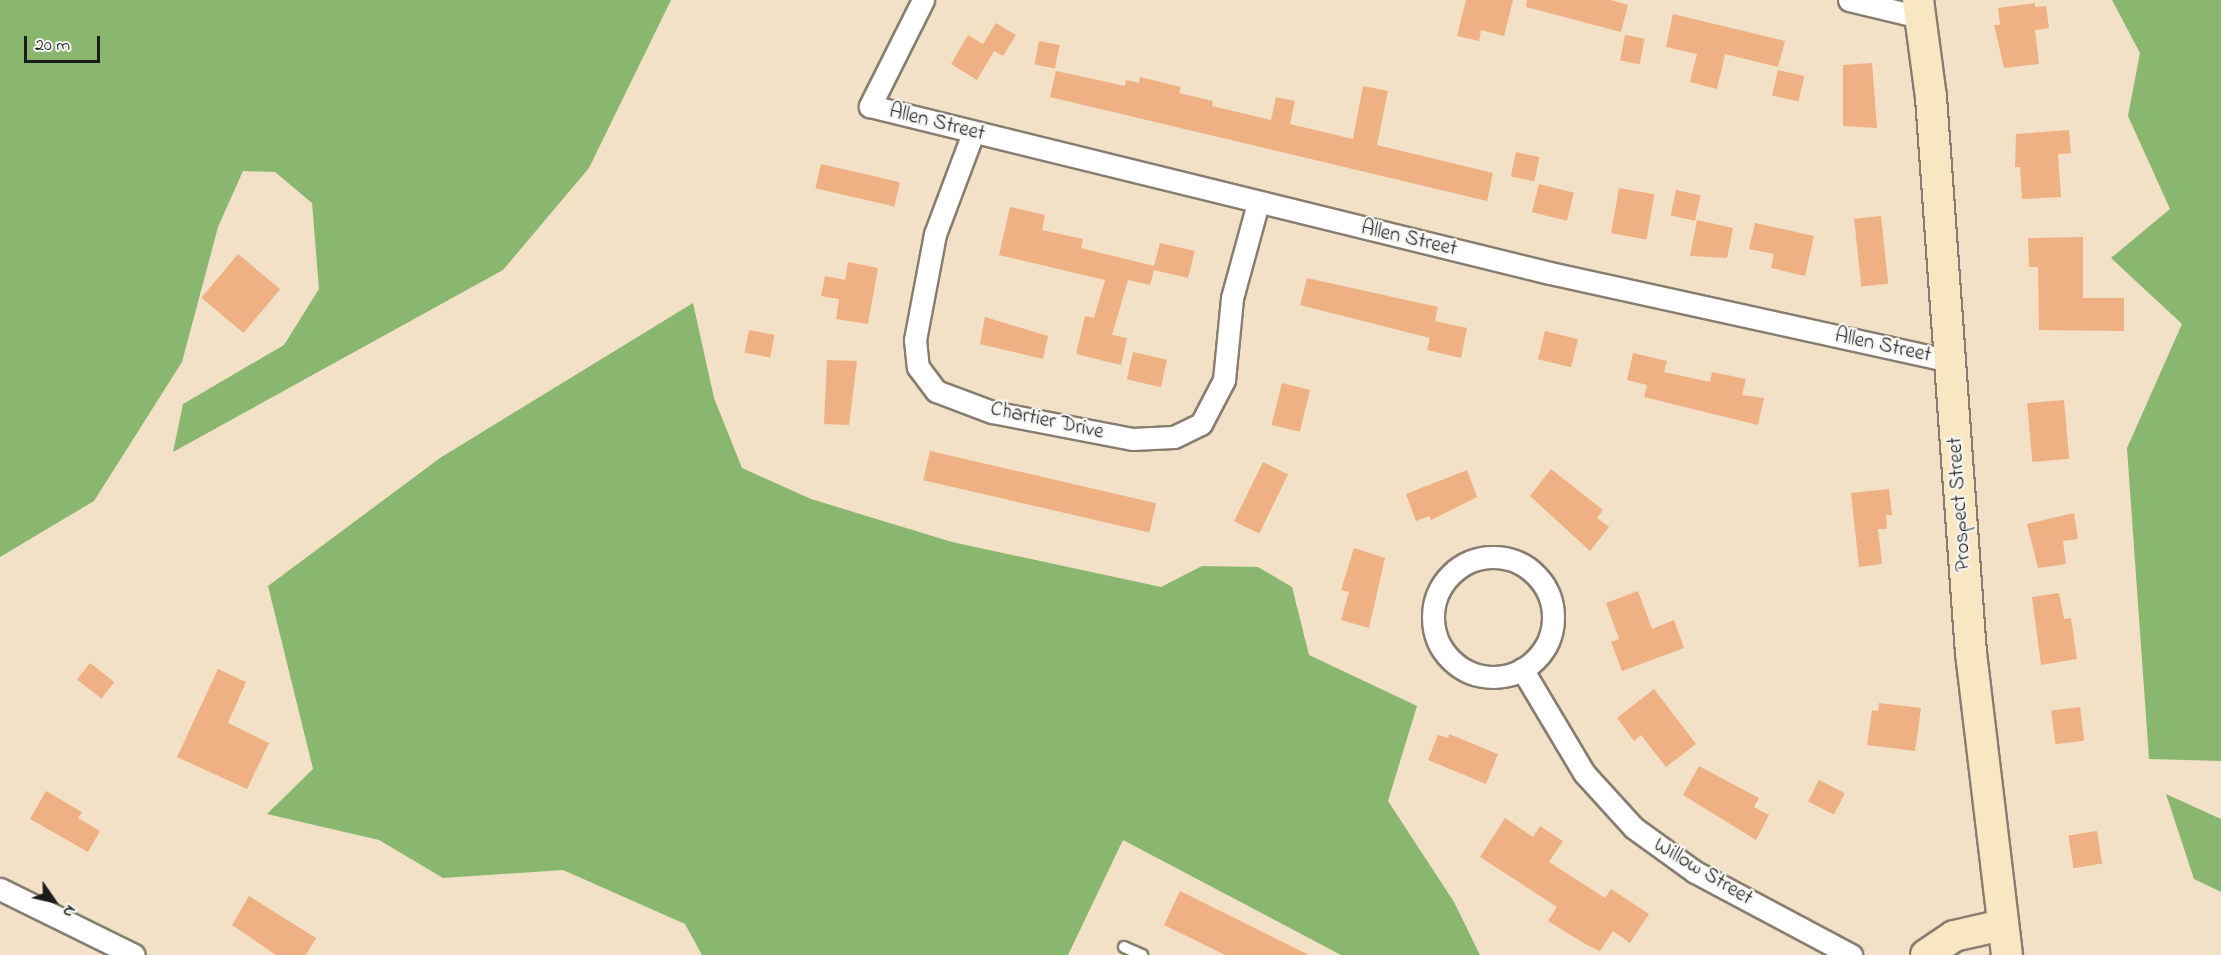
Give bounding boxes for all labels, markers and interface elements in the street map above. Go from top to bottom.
scale bar [27,24,104,62]
text: 20 m [35,33,70,59]
street label: Allen Street [886,99,988,147]
street label: Allen Street [1358,216,1460,262]
street label: Allen Street [1832,323,1934,369]
street label: Chartier Drive [988,397,1106,445]
street label: Prospect Street [1943,436,1977,572]
street label: Willow Street [1649,833,1757,911]
north arrow [24,871,84,931]
text: N [56,900,82,922]

